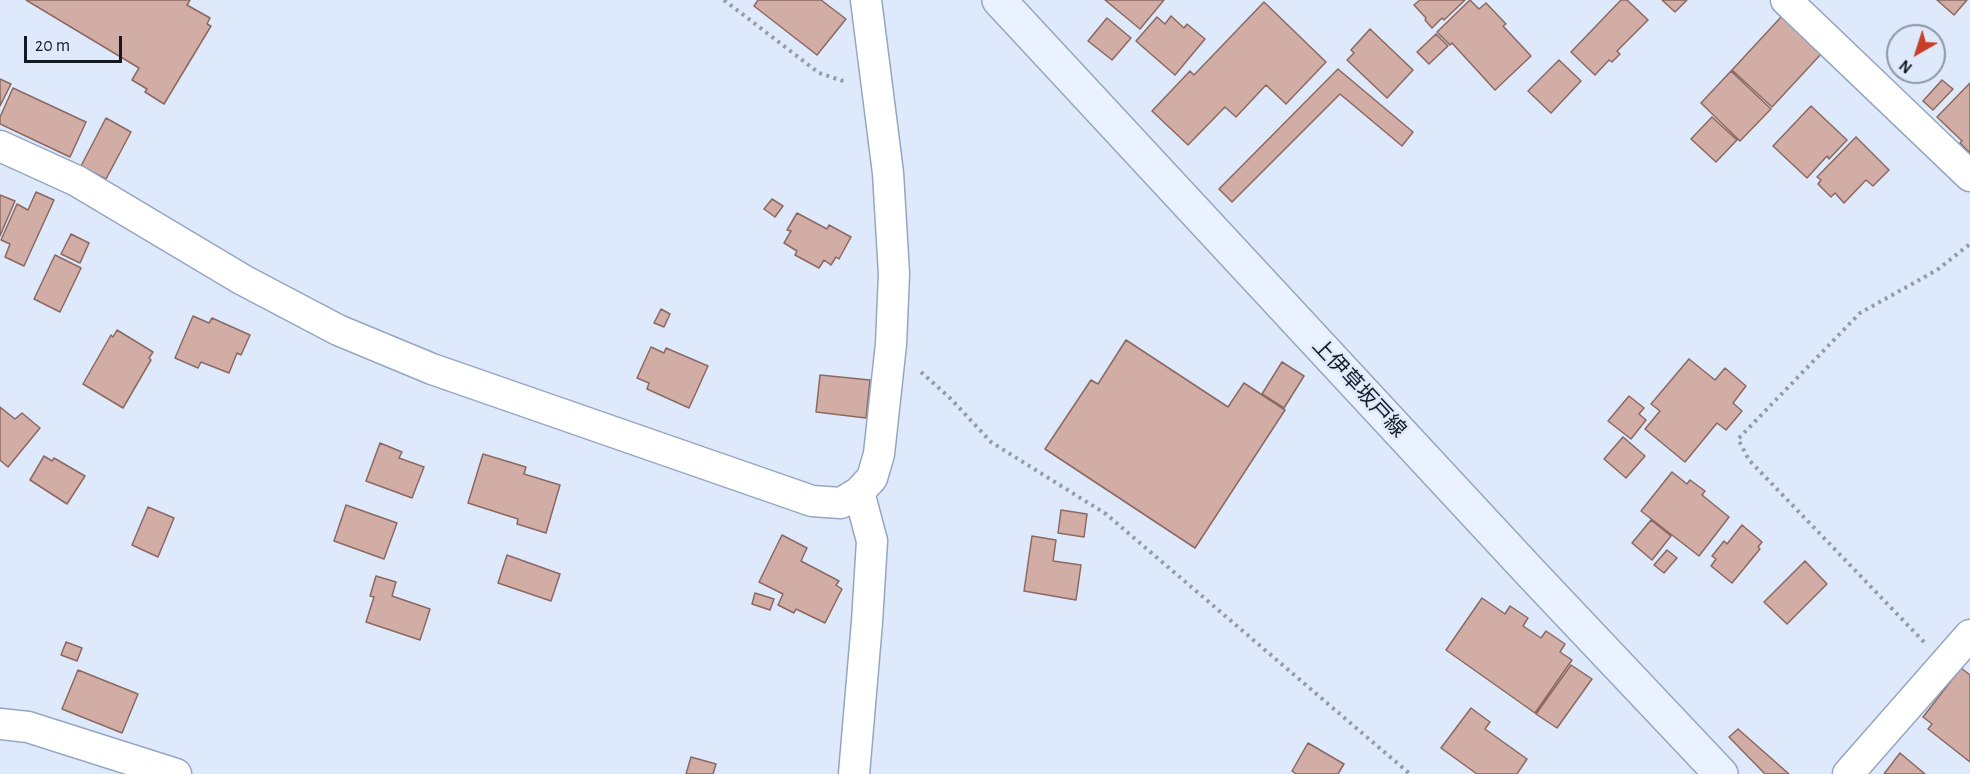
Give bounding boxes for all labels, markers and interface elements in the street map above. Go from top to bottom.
scale bar [27,24,124,62]
north arrow [1886,24,1946,84]
text: 20 m [35,37,70,55]
text: N [1897,57,1915,76]
street label: 上伊草坂戸線 [1307,333,1411,443]

